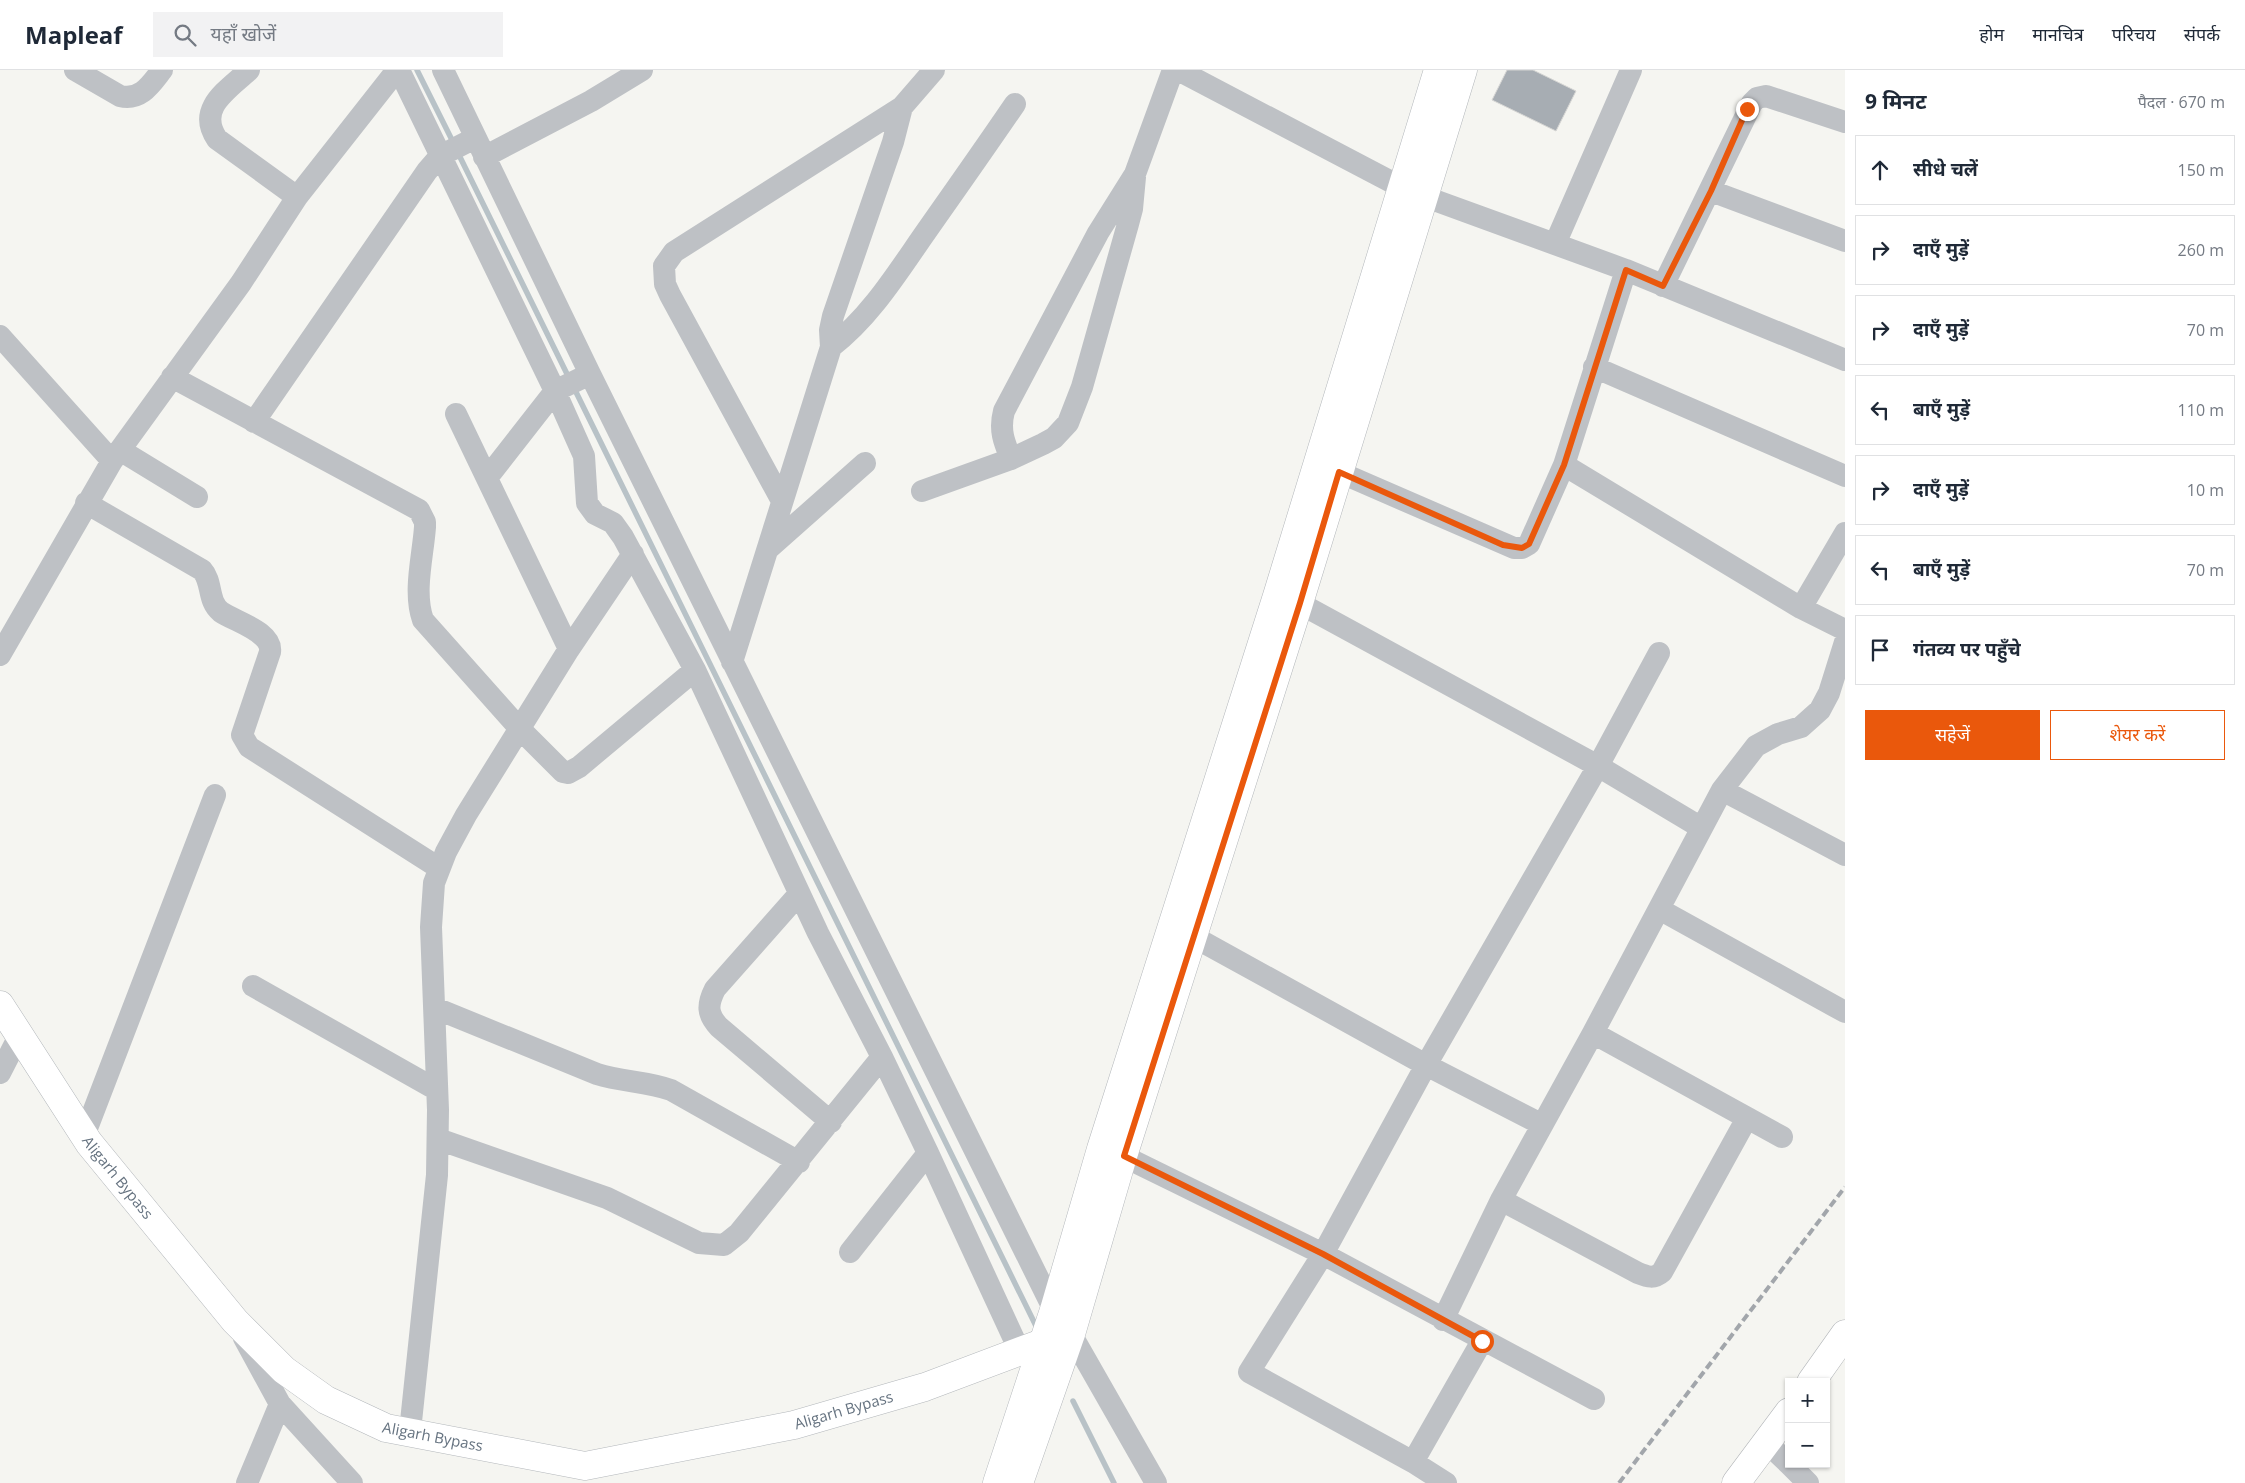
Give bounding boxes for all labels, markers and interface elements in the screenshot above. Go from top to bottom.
search box [153,12,503,57]
text: Mapleaf [25,18,123,51]
icon: search [171,21,199,49]
text: यहाँ खोजें [211,21,276,47]
text: होम [1979,22,2004,46]
text: मानचित्र [2032,22,2084,46]
text: परिचय [2112,22,2156,46]
text: संपर्क [2184,22,2220,46]
text: 9 मिनट [1865,87,1927,115]
text: पैदल · 670 m [2138,91,2225,113]
route end [1736,98,1759,121]
icon: ahead [1866,156,1894,184]
text: सीधे चलें [1913,156,1978,182]
text: 150 m [2178,159,2224,181]
icon: right [1866,236,1894,264]
text: दाएँ मुड़ें [1913,236,1969,262]
text: 260 m [2178,239,2224,261]
icon: right [1866,316,1894,344]
text: दाएँ मुड़ें [1913,316,1969,342]
text: 70 m [2187,319,2224,341]
icon: left [1866,396,1894,424]
text: बाएँ मुड़ें [1913,396,1970,422]
text: 110 m [2178,399,2224,421]
icon: right [1866,476,1894,504]
text: दाएँ मुड़ें [1913,476,1969,502]
text: 10 m [2187,479,2224,501]
icon: left [1866,556,1894,584]
text: बाएँ मुड़ें [1913,556,1970,582]
text: 70 m [2187,559,2224,581]
icon: arrive [1866,636,1894,664]
text: गंतव्य पर पहुँचे [1913,636,2021,662]
button: सहेजें [1865,710,2040,760]
button: शेयर करें [2050,710,2225,760]
street label: Aligarh Bypass [78,1132,158,1223]
route start [1471,1330,1494,1353]
map controls [1785,1378,1830,1468]
button: + [1785,1378,1830,1423]
street label: Aligarh Bypass [792,1386,895,1433]
street label: Aligarh Bypass [381,1417,485,1455]
button: − [1785,1423,1830,1468]

